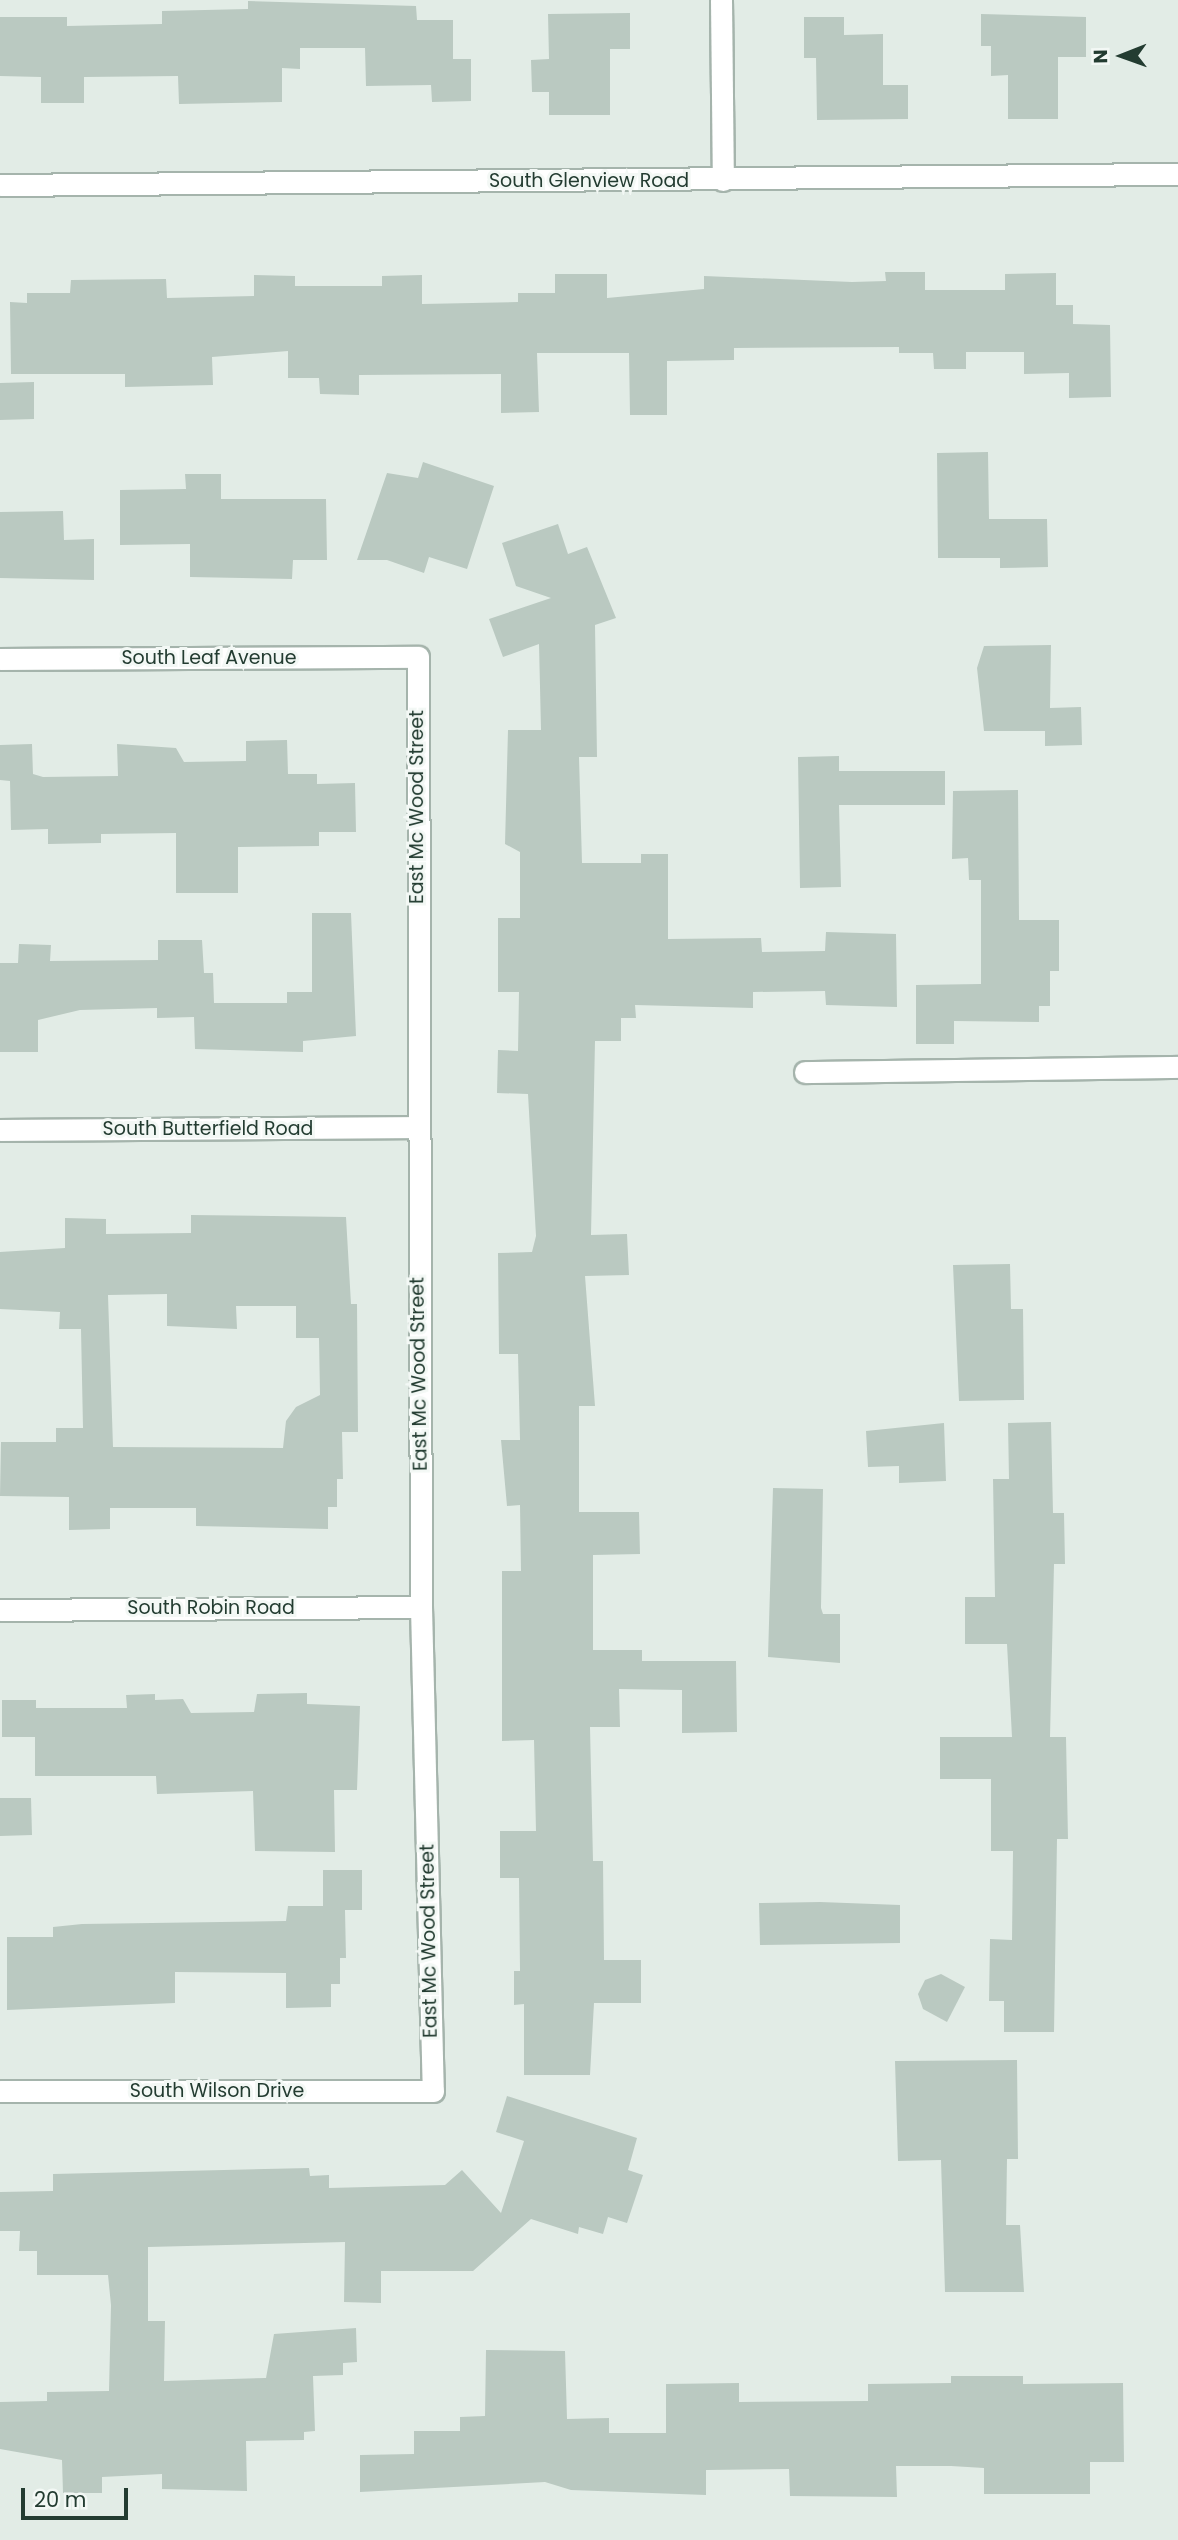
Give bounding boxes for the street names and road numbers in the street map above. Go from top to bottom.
street label: South Glenview Road [489,170,689,192]
street label: South Leaf Avenue [121,647,297,669]
street label: East Mc Wood Street [406,710,428,904]
street label: South Butterfield Road [103,1118,313,1140]
street label: East Mc Wood Street [406,1277,432,1471]
street label: South Robin Road [127,1597,295,1619]
street label: East Mc Wood Street [416,1844,442,2038]
street label: South Wilson Drive [130,2080,304,2102]

